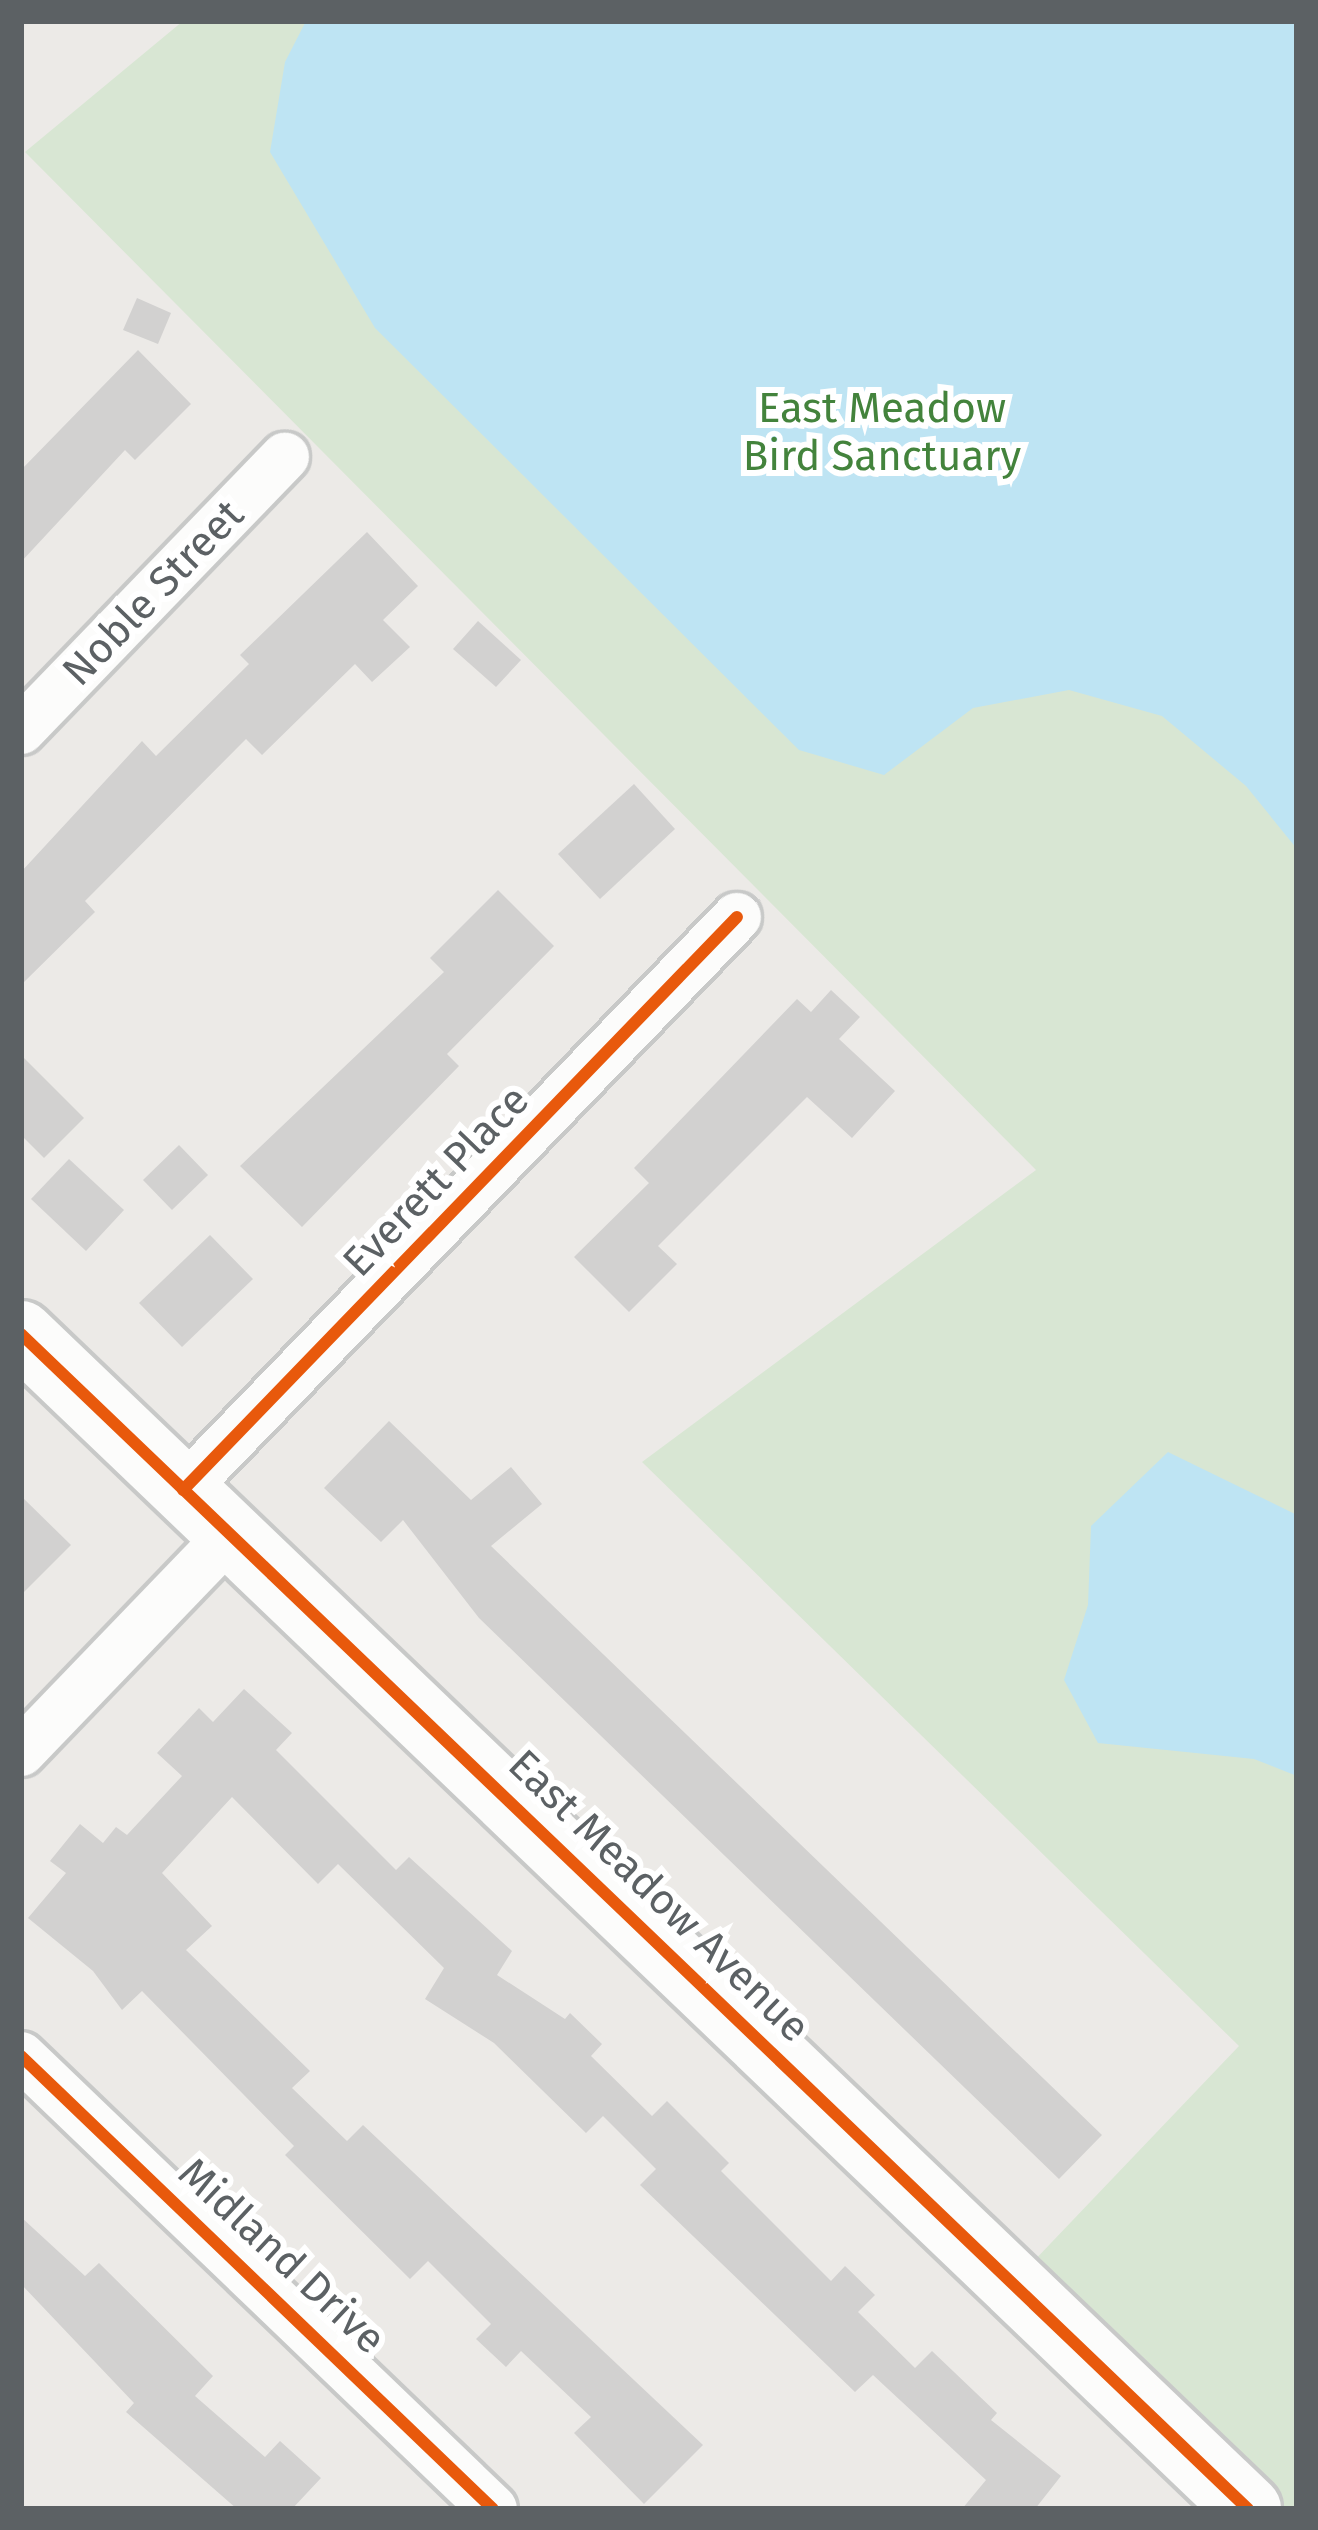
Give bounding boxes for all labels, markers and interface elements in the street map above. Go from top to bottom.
park label: East Meadow Bird Sanctuary [743,383,1021,482]
street label: Noble Street [52,490,254,696]
street label: Everett Place [333,1075,539,1287]
street label: East Meadow Avenue [498,1739,820,2053]
street label: Midland Drive [168,2148,396,2364]

